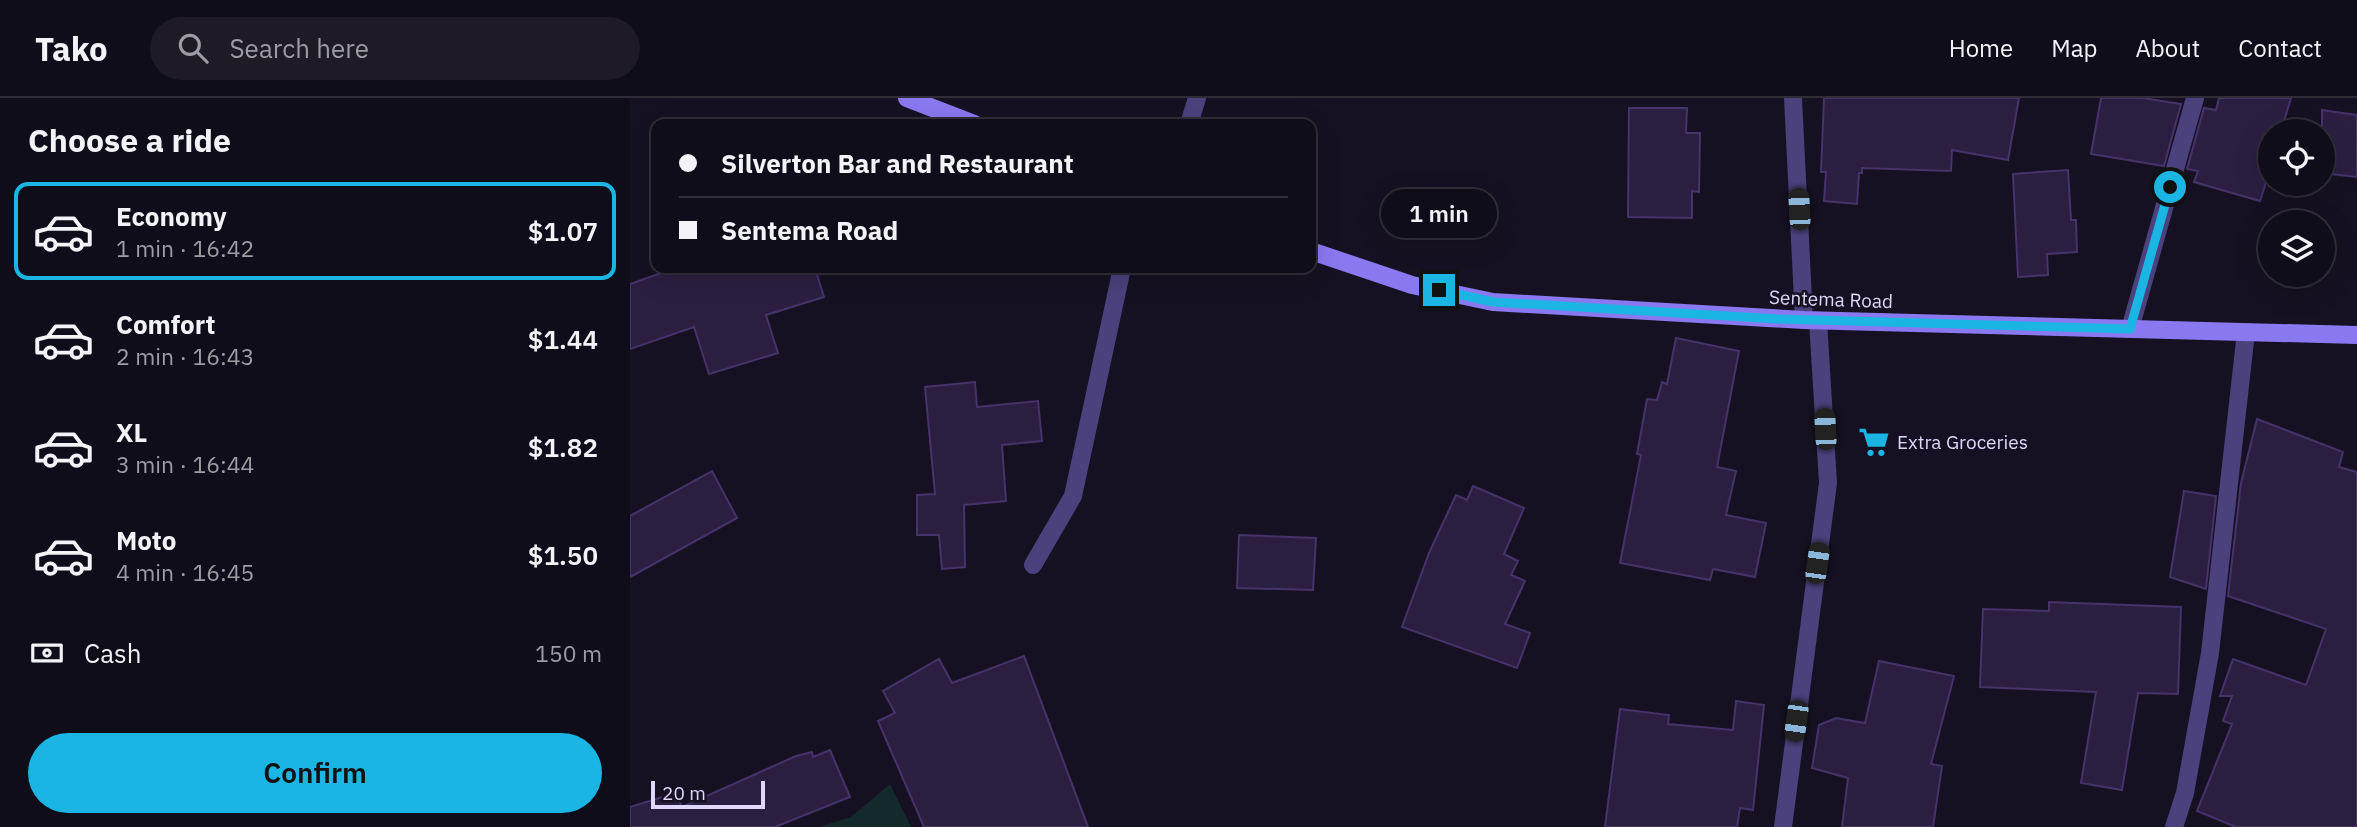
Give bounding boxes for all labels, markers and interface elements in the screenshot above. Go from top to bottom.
search box [150,17,640,80]
text: Tako [35,27,108,70]
icon: search [174,29,212,67]
text: Search here [230,31,369,65]
text: Home [1949,32,2013,64]
text: Map [2051,32,2097,64]
text: About [2135,32,2200,64]
text: Contact [2238,32,2322,64]
text: Choose a ride [28,119,231,161]
map controls [2258,119,2335,287]
button: locate [2258,119,2335,196]
text: Silverton Bar and Restaurant [721,146,1074,180]
route start [2154,171,2186,203]
car [1788,187,1811,231]
callout: 1 min [1381,188,1497,238]
text: 1 min [1409,198,1469,228]
text: Economy [116,199,227,233]
icon: car [32,200,95,263]
button: layers [2258,210,2335,287]
text: Sentema Road [721,213,898,247]
text: $1.07 [528,214,598,248]
text: 1 min · 16:42 [116,233,254,263]
route end [1423,274,1455,306]
street label: Sentema Road [1769,285,1893,313]
text: Comfort [116,307,215,341]
icon: car [32,308,95,371]
text: $1.44 [528,322,598,356]
text: 2 min · 16:43 [116,341,254,371]
car [1814,407,1837,451]
text: XL [116,415,147,449]
icon: car [32,416,95,479]
supermarket icon: Extra Groceries [1857,425,1891,459]
text: $1.82 [528,430,598,464]
place label: Extra Groceries [1897,430,2028,454]
text: 3 min · 16:44 [116,449,254,479]
text: Moto [116,523,176,557]
icon: car [32,524,95,587]
text: $1.50 [528,538,598,572]
car [1804,541,1831,585]
text: 4 min · 16:45 [116,557,254,587]
icon: cash [28,634,66,672]
text: Cash [84,636,141,670]
text: 150 m [535,638,602,668]
car [1783,699,1810,743]
button: Confirm [28,733,602,813]
scale bar [651,778,765,810]
text: 20 m [662,781,706,805]

